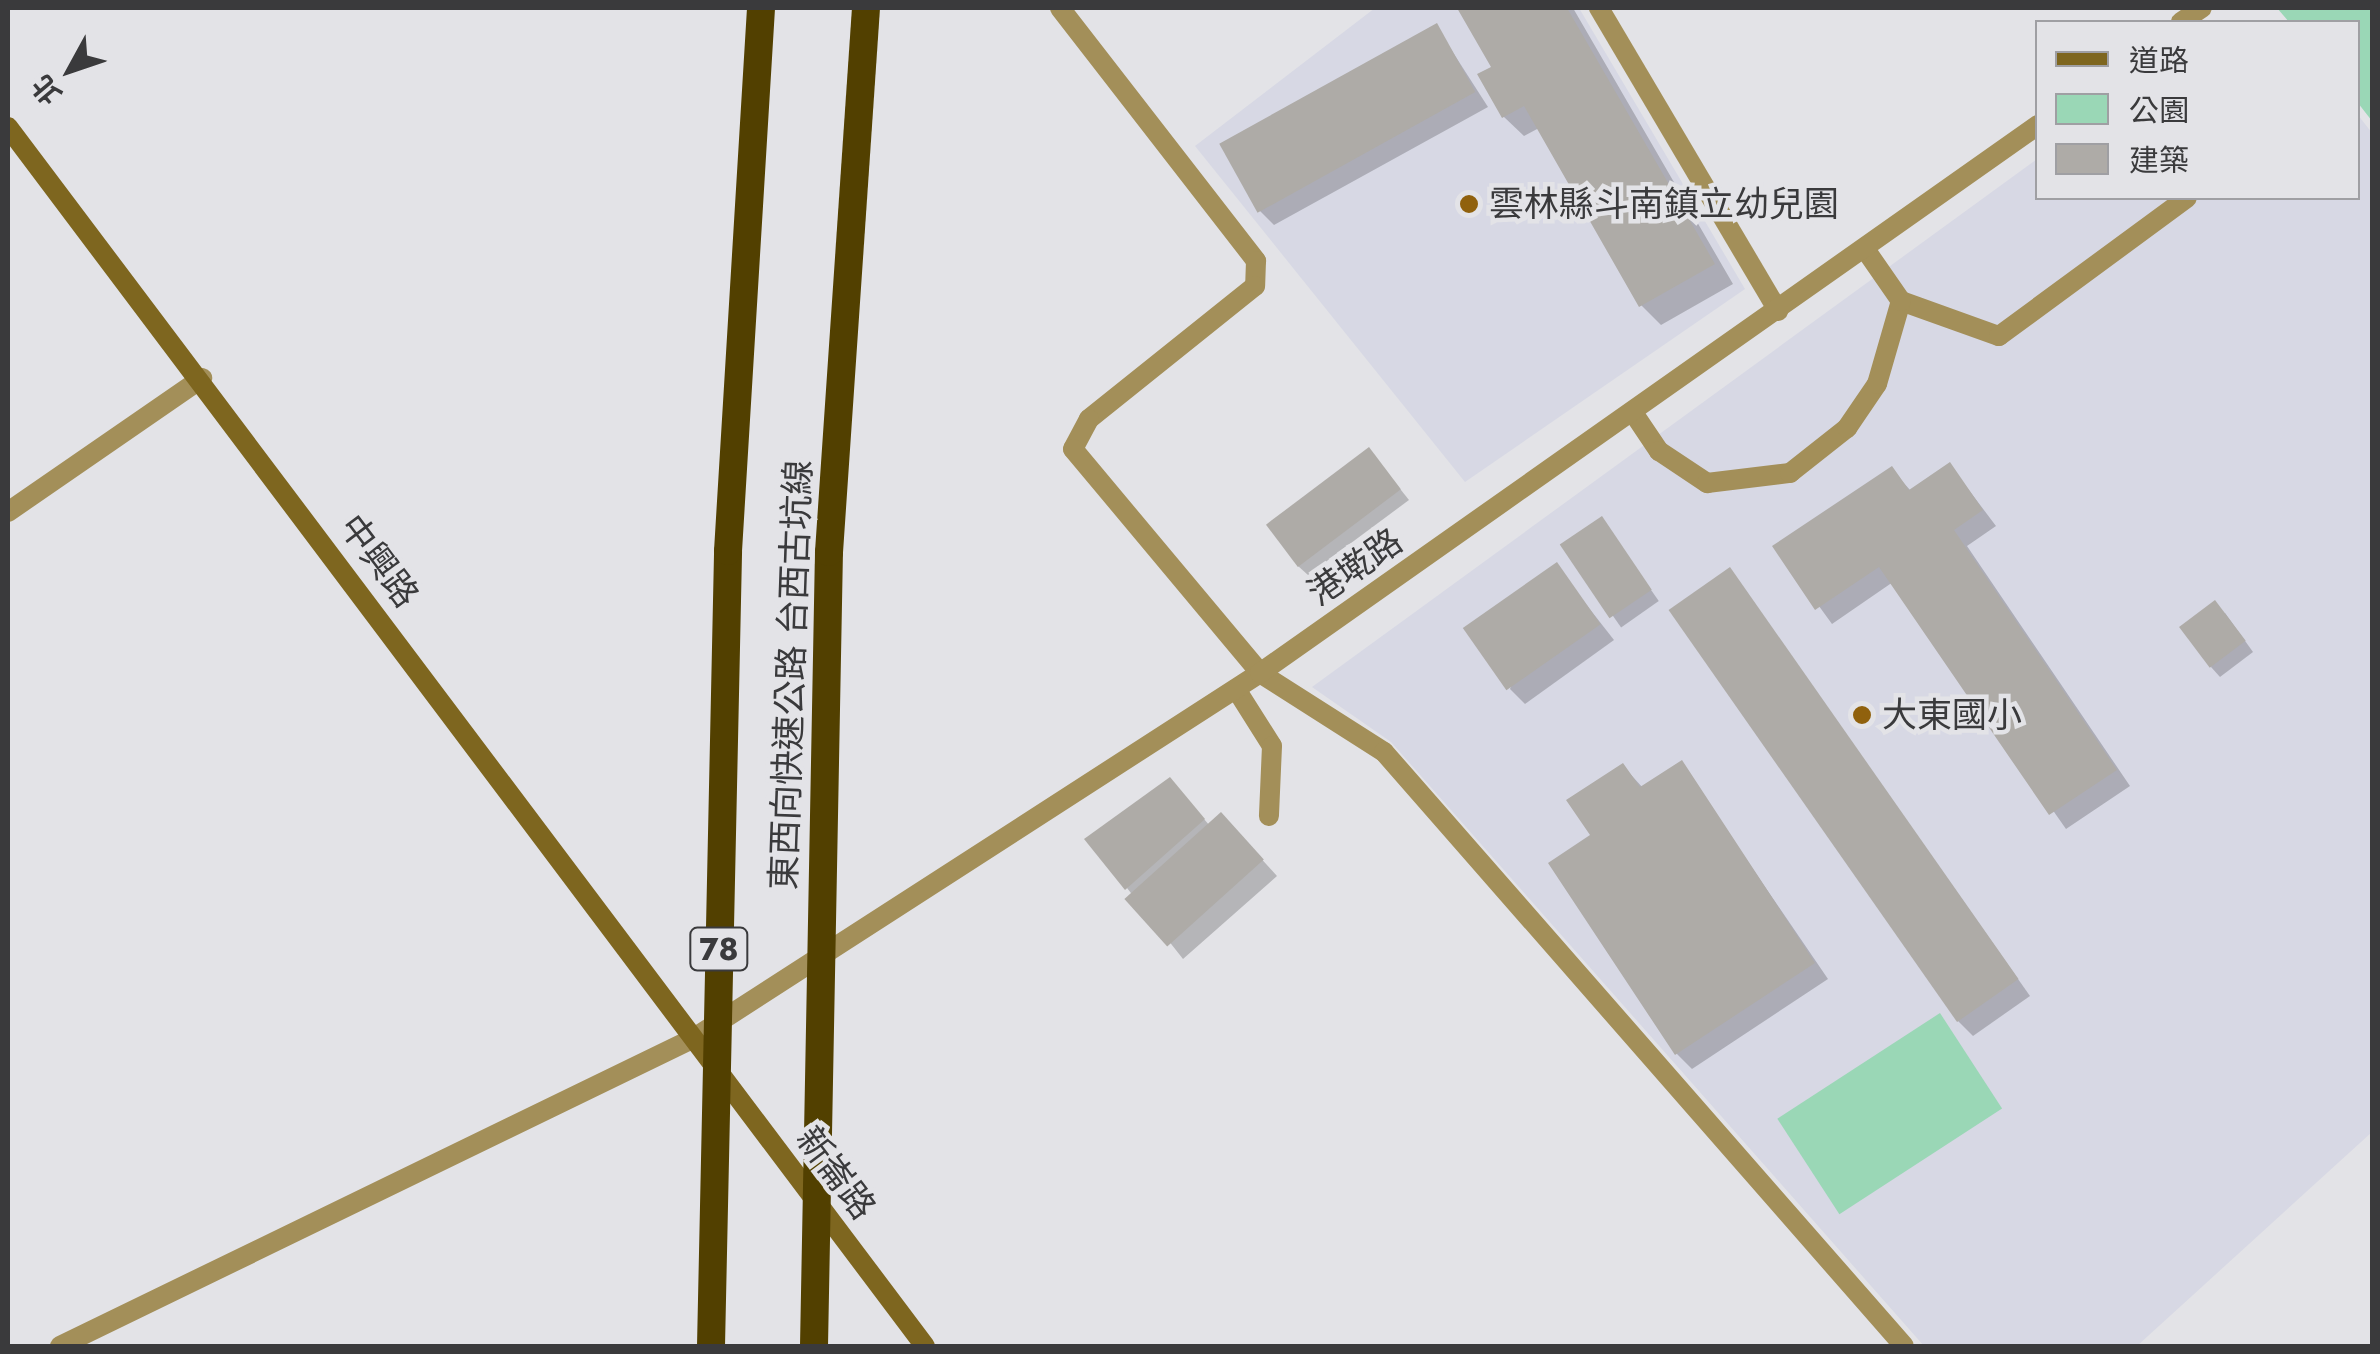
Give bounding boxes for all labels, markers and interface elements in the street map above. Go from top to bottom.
north arrow [20,20,120,120]
legend [2035,20,2360,200]
text: 道路 [2129,39,2189,82]
text: 北 [22,66,71,114]
text: 公園 [2129,89,2189,132]
text: 建築 [2129,139,2189,182]
place label: 雲林縣斗南鎮立幼兒園 [1489,183,1839,225]
marker: 雲林縣斗南鎮立幼兒園 [1458,193,1480,215]
street label: 東西向快速公路 台西古坑線 [763,459,819,891]
street label: 中興路 [331,506,427,616]
street label: 港墘路 [1300,520,1410,614]
place label: 大東國小 [1882,694,2022,736]
marker: 大東國小 [1851,704,1873,726]
road number: 78 [689,922,749,976]
street label: 新崙路 [788,1118,884,1228]

